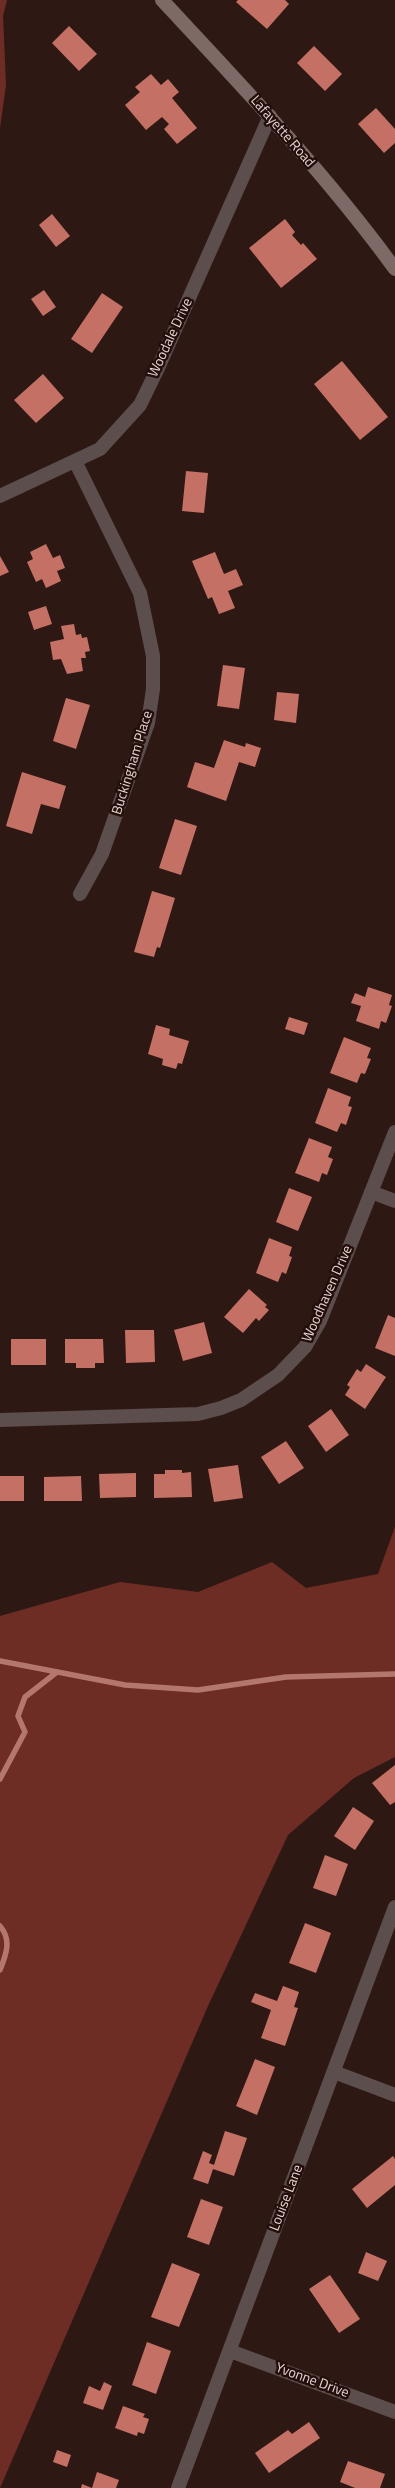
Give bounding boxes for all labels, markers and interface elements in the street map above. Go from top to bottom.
street label: Lafayette Road [246,93,318,171]
street label: Woodale Drive [145,296,197,380]
street label: Buckingham Place [109,709,157,817]
street label: Woodhaven Drive [299,1243,357,1345]
street label: Louise Lane [267,2163,307,2233]
street label: Yvonne Drive [273,2360,351,2402]

